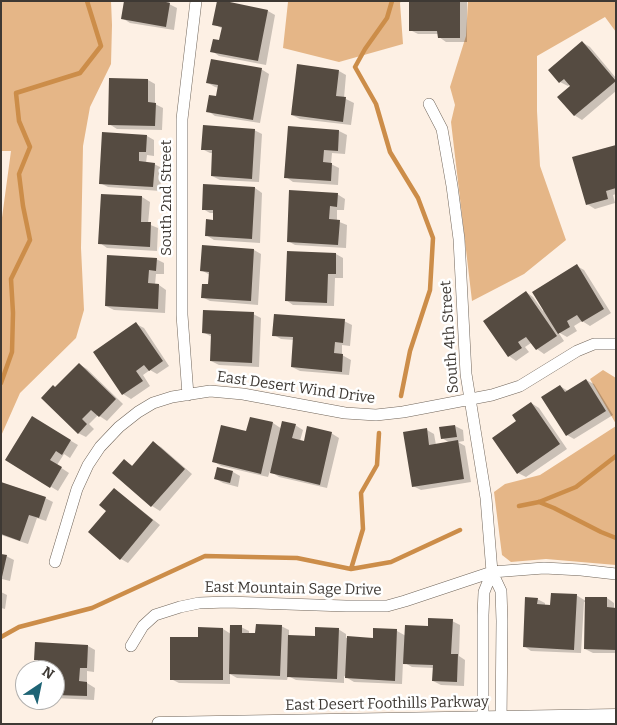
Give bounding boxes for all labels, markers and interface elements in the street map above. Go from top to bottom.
street label: South 2nd Street [158,140,176,256]
street label: South 4th Street [437,280,463,394]
street label: East Desert Wind Drive [216,368,376,408]
street label: East Mountain Sage Drive [204,578,382,600]
north arrow [15,660,65,710]
text: N [39,663,57,683]
street label: East Desert Foothills Parkway [285,693,489,715]

